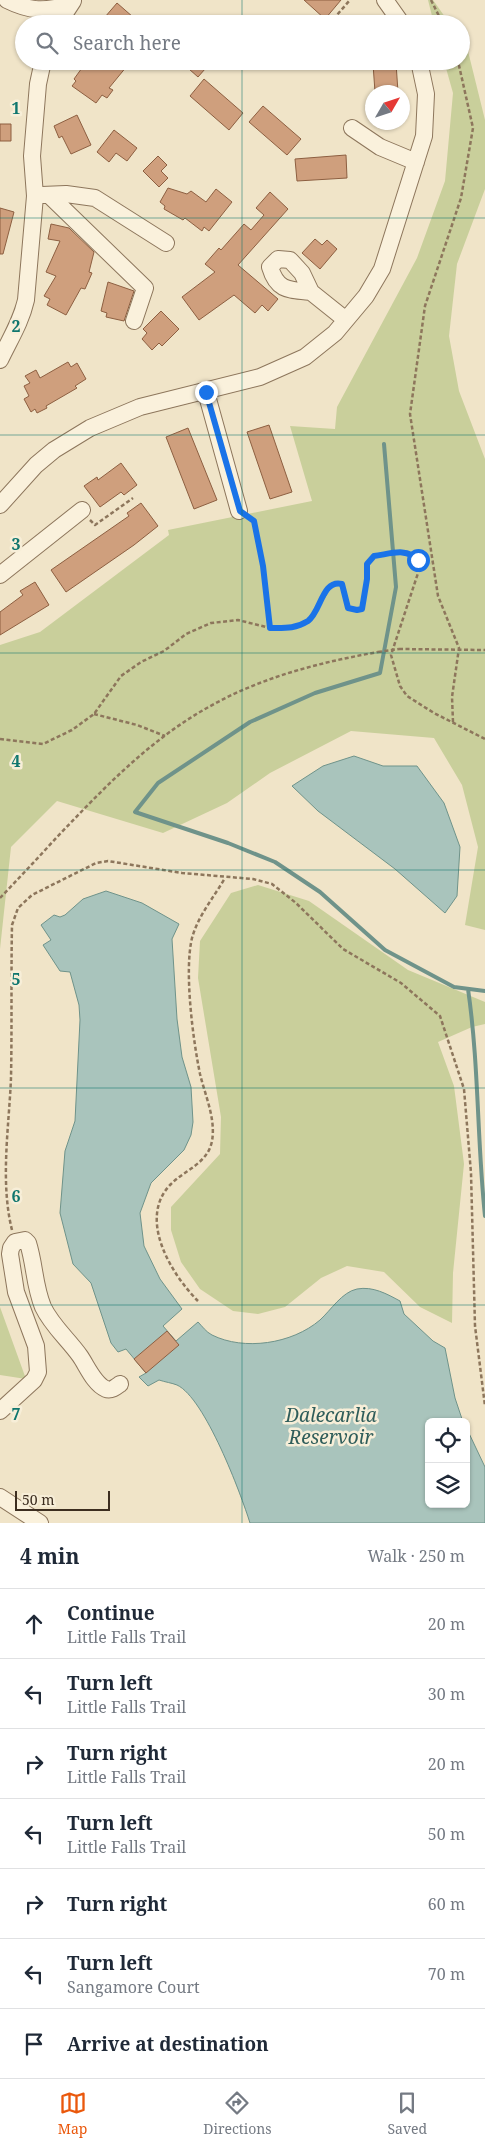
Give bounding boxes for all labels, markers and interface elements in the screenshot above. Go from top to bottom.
search box [15,15,470,70]
icon: search [33,29,61,57]
text: Search here [73,30,181,56]
north arrow [365,85,410,130]
text: 1 [11,97,21,119]
text: 2 [11,315,21,337]
route end [195,381,218,404]
text: 3 [11,533,21,555]
route start [407,549,430,572]
text: 4 [11,750,21,772]
text: 5 [11,968,21,990]
text: 6 [11,1185,21,1207]
water label: Dalecarlia Reservoir [284,1402,377,1450]
text: 7 [11,1403,21,1425]
map controls [425,1418,470,1508]
button: locate [425,1418,470,1463]
button: layers [425,1463,470,1508]
scale bar [15,1488,110,1511]
text: 50 m [22,1490,55,1509]
text: 4 min [20,1542,79,1570]
text: Walk · 250 m [368,1545,465,1567]
text: Continue [67,1600,155,1626]
icon: ahead [20,1610,48,1638]
text: 20 m [428,1613,465,1635]
text: Little Falls Trail [67,1626,186,1648]
text: Turn left [67,1670,153,1696]
icon: left [20,1680,48,1708]
text: 30 m [428,1683,465,1705]
text: Little Falls Trail [67,1696,186,1718]
text: Turn right [67,1740,167,1766]
icon: right [20,1750,48,1778]
text: 20 m [428,1753,465,1775]
text: Little Falls Trail [67,1766,186,1788]
text: Turn left [67,1810,153,1836]
icon: left [20,1820,48,1848]
text: 50 m [428,1823,465,1845]
text: Little Falls Trail [67,1836,186,1858]
icon: right [20,1890,48,1918]
text: Turn right [67,1891,167,1917]
text: 60 m [428,1893,465,1915]
text: Turn left [67,1950,153,1976]
icon: left [20,1960,48,1988]
text: 70 m [428,1963,465,1985]
text: Sangamore Court [67,1976,200,1998]
icon: arrive [20,2030,48,2058]
text: Arrive at destination [67,2031,269,2057]
tab: Map [58,2089,87,2138]
tab: Directions [203,2089,272,2138]
tab: Saved [387,2089,427,2138]

